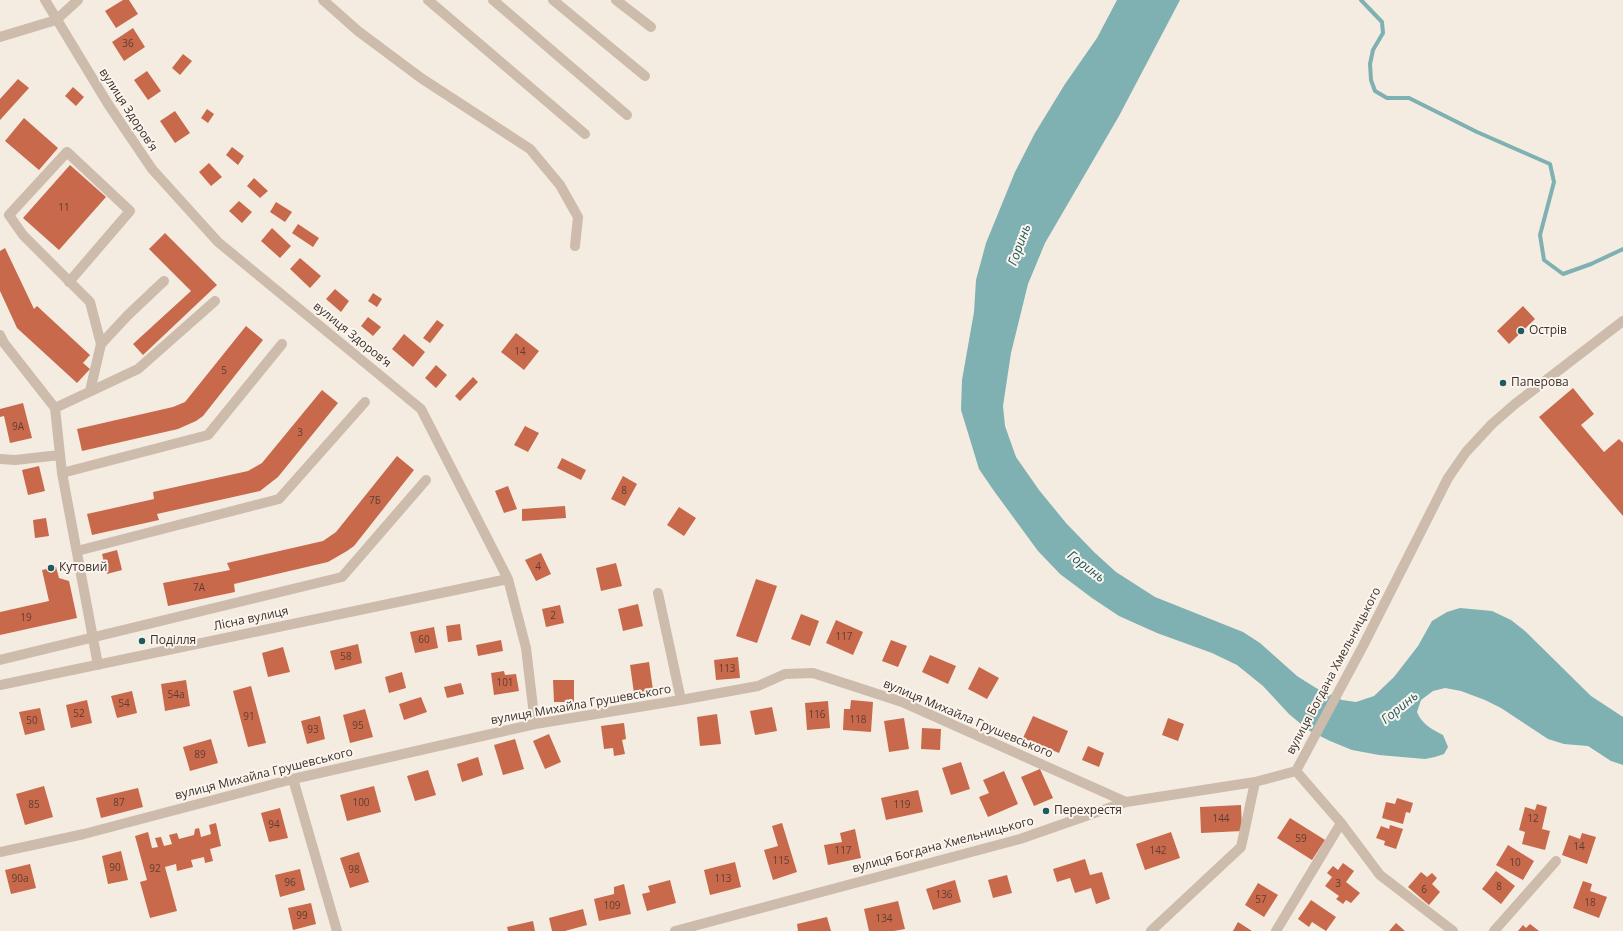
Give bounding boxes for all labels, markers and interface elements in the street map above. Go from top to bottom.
house number: 36 [122,38,134,50]
street label: вулиця Здоровʼя [96,66,160,154]
house number: 11 [58,202,70,214]
water label: Горинь [1005,222,1035,268]
street label: вулиця Здоровʼя [310,299,394,371]
place label: Острів [1529,324,1567,338]
marker: Острів [1516,326,1526,336]
house number: 14 [514,346,526,358]
house number: 5 [221,365,227,377]
place label: Паперова [1511,376,1569,390]
marker: Паперова [1498,378,1508,388]
house number: 9А [12,421,24,433]
house number: 3 [297,427,303,439]
house number: 8 [621,485,627,497]
house number: 7Б [369,495,381,507]
water label: Горинь [1064,548,1108,586]
place label: Кутовий [59,561,107,575]
house number: 4 [535,561,541,573]
marker: Кутовий [46,563,56,573]
house number: 7А [193,582,205,594]
street label: вулиця Богдана Хмельницького [1284,585,1384,757]
street label: Лісна вулиця [212,604,290,634]
house number: 2 [550,610,556,622]
house number: 19 [20,612,32,624]
house number: 117 [835,631,853,643]
place label: Поділля [150,634,196,648]
house number: 60 [418,634,430,646]
marker: Поділля [137,636,147,646]
house number: 58 [340,651,352,663]
house number: 113 [718,663,736,675]
house number: 101 [496,677,514,689]
street label: вулиця Михайла Грушевського [881,677,1055,761]
street label: вулиця Михайла Грушевського [490,682,672,728]
water label: Горинь [1378,688,1422,728]
house number: 54а [168,689,184,701]
house number: 54 [118,698,130,710]
house number: 52 [73,708,85,720]
house number: 116 [808,709,826,721]
house number: 91 [243,711,255,723]
house number: 118 [849,714,867,726]
house number: 50 [26,715,38,727]
house number: 95 [352,720,364,732]
house number: 93 [307,724,319,736]
street label: вулиця Михайла Грушевського [174,745,354,803]
house number: 89 [194,749,206,761]
house number: 87 [113,797,125,809]
house number: 100 [352,797,370,809]
house number: 85 [28,799,40,811]
house number: 119 [893,799,911,811]
place label: Перехрестя [1054,804,1122,818]
marker: Перехрестя [1041,806,1051,816]
house number: 144 [1212,813,1230,825]
house number: 12 [1527,813,1539,825]
street label: вулиця Богдана Хмельницького [851,814,1035,876]
house number: 94 [268,819,280,831]
house number: 59 [1295,833,1307,845]
house number: 14 [1573,841,1585,853]
house number: 117 [834,845,852,857]
house number: 142 [1149,845,1167,857]
house number: 115 [772,855,790,867]
house number: 10 [1509,857,1521,869]
house number: 90 [109,862,121,874]
house number: 92 [149,863,161,875]
house number: 98 [348,864,360,876]
house number: 90а [12,873,28,885]
house number: 113 [714,873,732,885]
house number: 96 [284,877,296,889]
house number: 3 [1335,878,1341,890]
house number: 8 [1496,881,1502,893]
house number: 6 [1421,884,1427,896]
house number: 136 [935,889,953,901]
house number: 57 [1255,894,1267,906]
house number: 18 [1584,897,1596,909]
house number: 109 [603,900,621,912]
house number: 99 [296,910,308,922]
house number: 134 [875,913,893,925]

